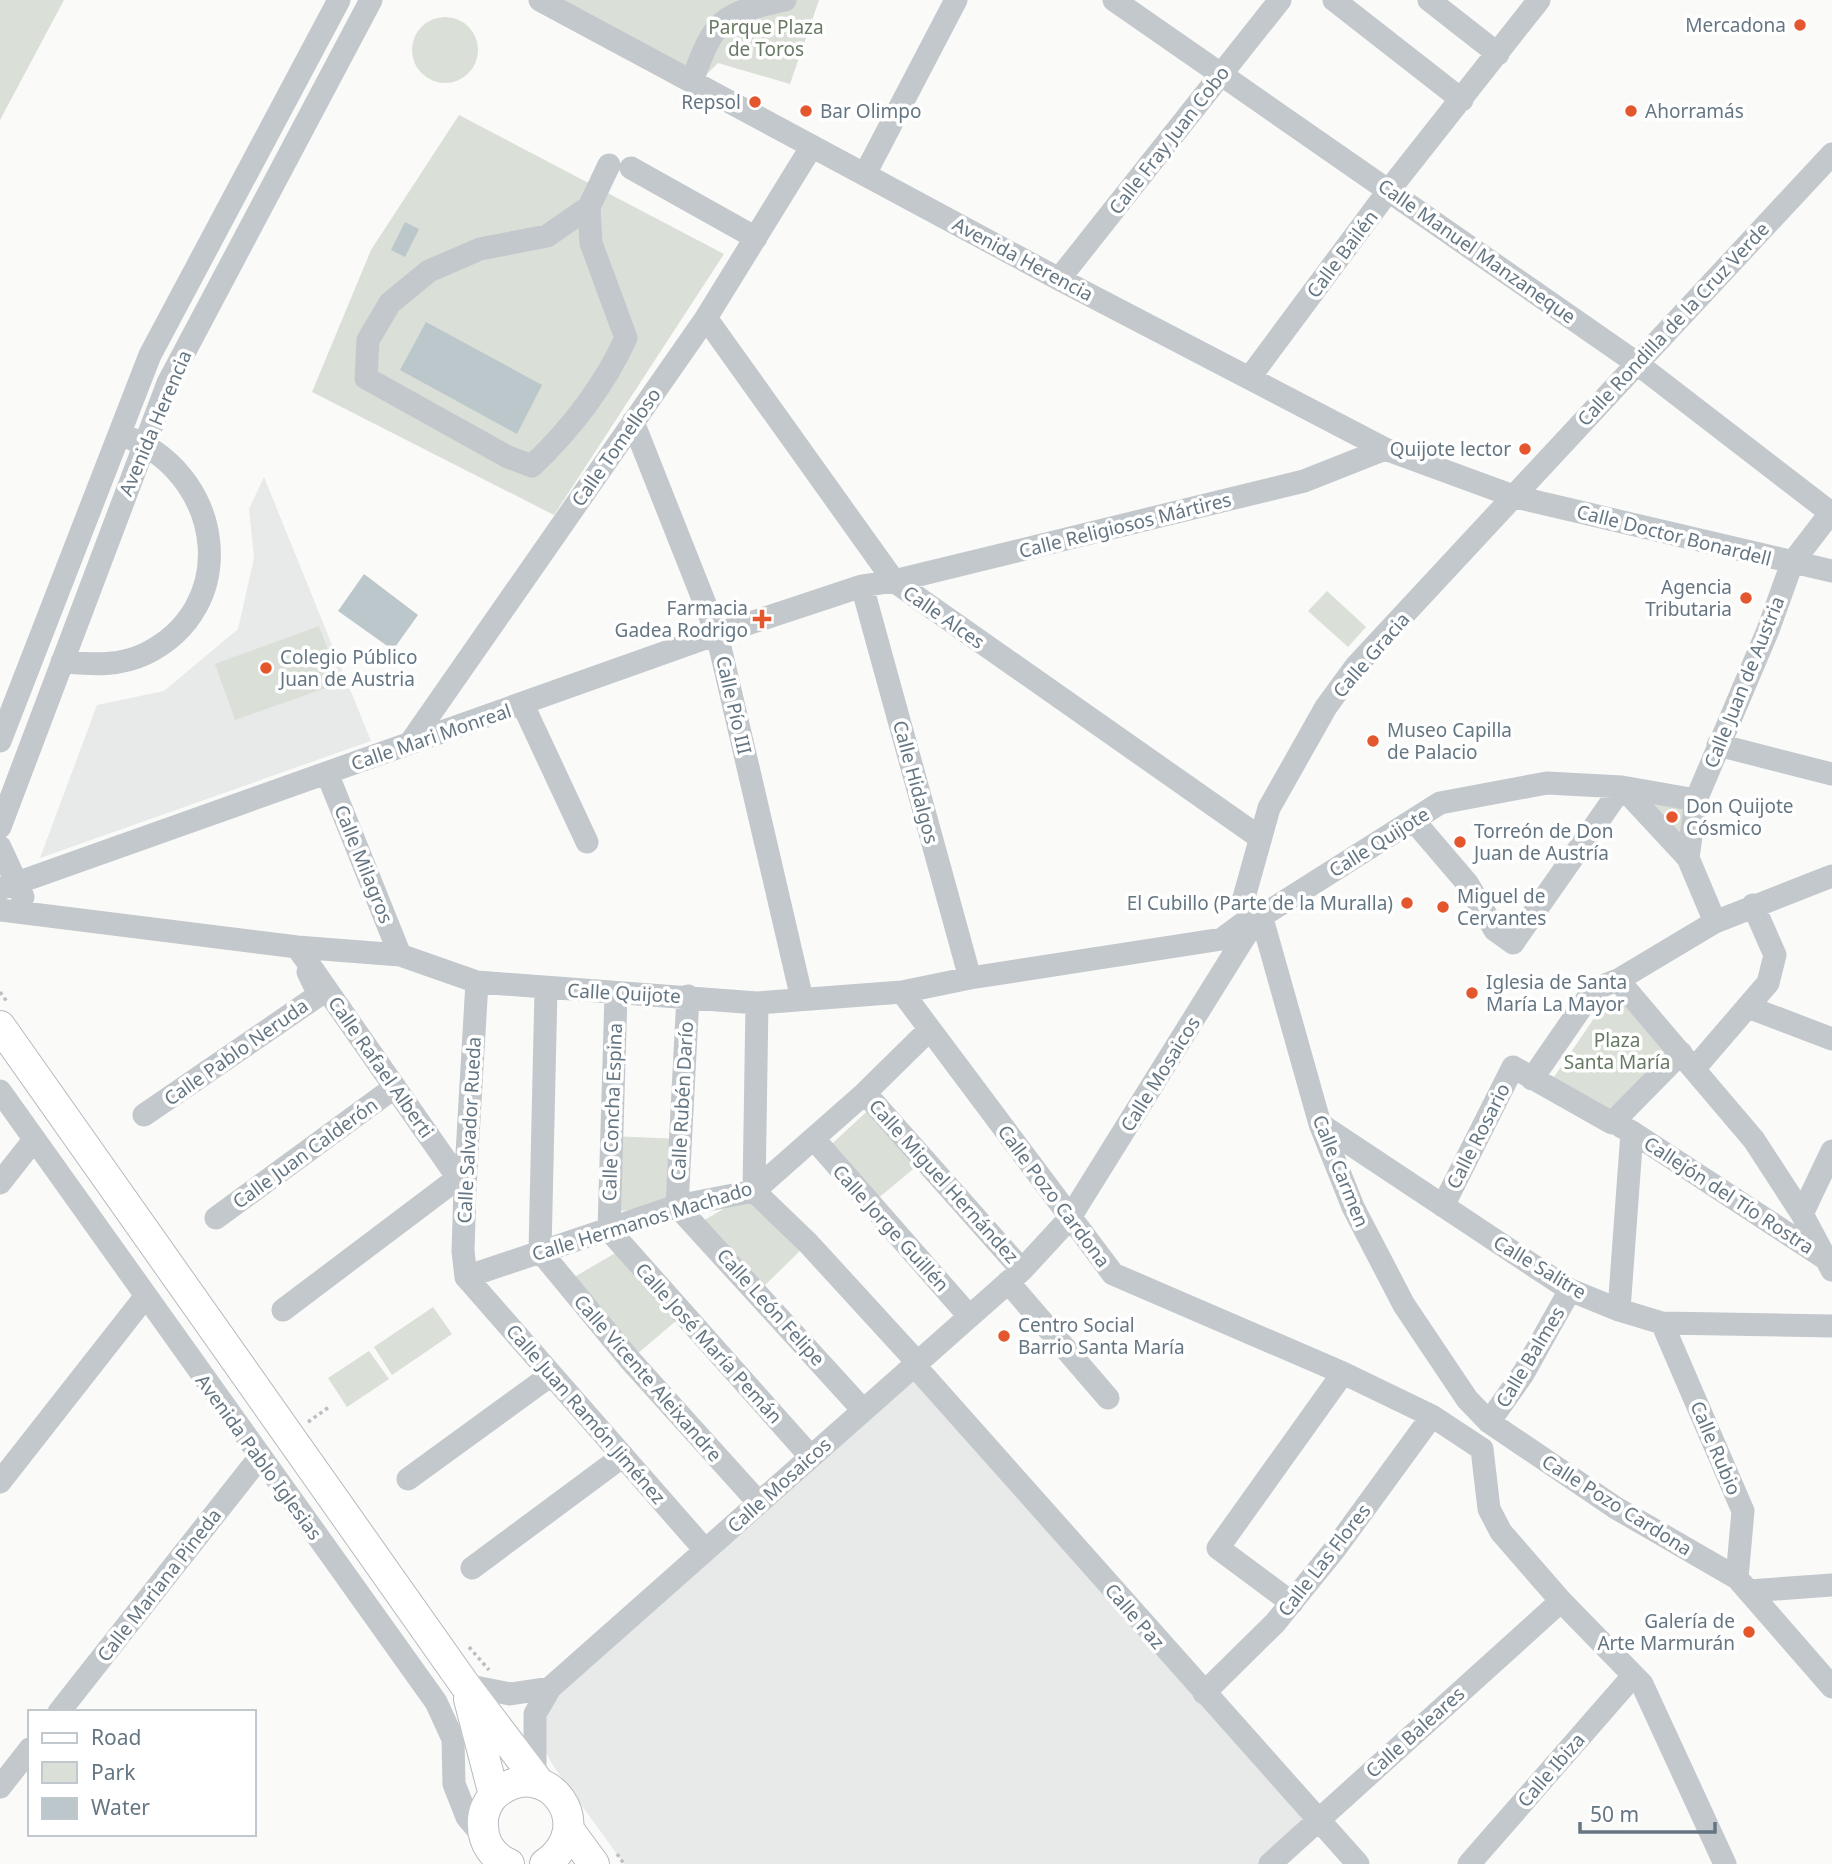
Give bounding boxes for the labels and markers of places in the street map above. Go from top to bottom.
place label: Mercadona [1685,12,1786,38]
marker: Mercadona [1792,17,1808,33]
place label: Repsol [681,89,741,115]
marker: Repsol [747,94,763,110]
place label: Bar Olimpo [820,98,921,124]
place label: Ahorramás [1645,98,1744,124]
marker: Bar Olimpo [798,103,814,119]
marker: Ahorramás [1623,103,1639,119]
place label: Quijote lector [1390,436,1511,462]
marker: Quijote lector [1517,441,1533,457]
place label: Agencia Tributaria [1645,574,1732,622]
marker: Agencia Tributaria [1738,590,1754,606]
place label: Farmacia Gadea Rodrigo [615,595,748,643]
marker: Farmacia Gadea Rodrigo [754,611,770,627]
place label: Colegio Público Juan de Austria [278,644,417,692]
marker: Colegio Público Juan de Austria [258,660,274,676]
place label: Museo Capilla de Palacio [1387,717,1512,765]
marker: Museo Capilla de Palacio [1365,733,1381,749]
place label: Don Quijote Cósmico [1686,793,1794,841]
marker: Don Quijote Cósmico [1664,809,1680,825]
place label: Torreón de Don Juan de Austría [1472,818,1613,866]
marker: Torreón de Don Juan de Austría [1452,834,1468,850]
place label: Miguel de Cervantes [1457,883,1546,931]
place label: El Cubillo (Parte de la Muralla) [1127,890,1393,916]
marker: El Cubillo (Parte de la Muralla) [1399,895,1415,911]
marker: Miguel de Cervantes [1435,899,1451,915]
place label: Iglesia de Santa María La Mayor [1486,969,1627,1017]
marker: Iglesia de Santa María La Mayor [1464,985,1480,1001]
place label: Centro Social Barrio Santa María [1018,1312,1185,1360]
marker: Centro Social Barrio Santa María [996,1328,1012,1344]
place label: Galería de Arte Marmurán [1597,1608,1735,1656]
marker: Galería de Arte Marmurán [1741,1624,1757,1640]

